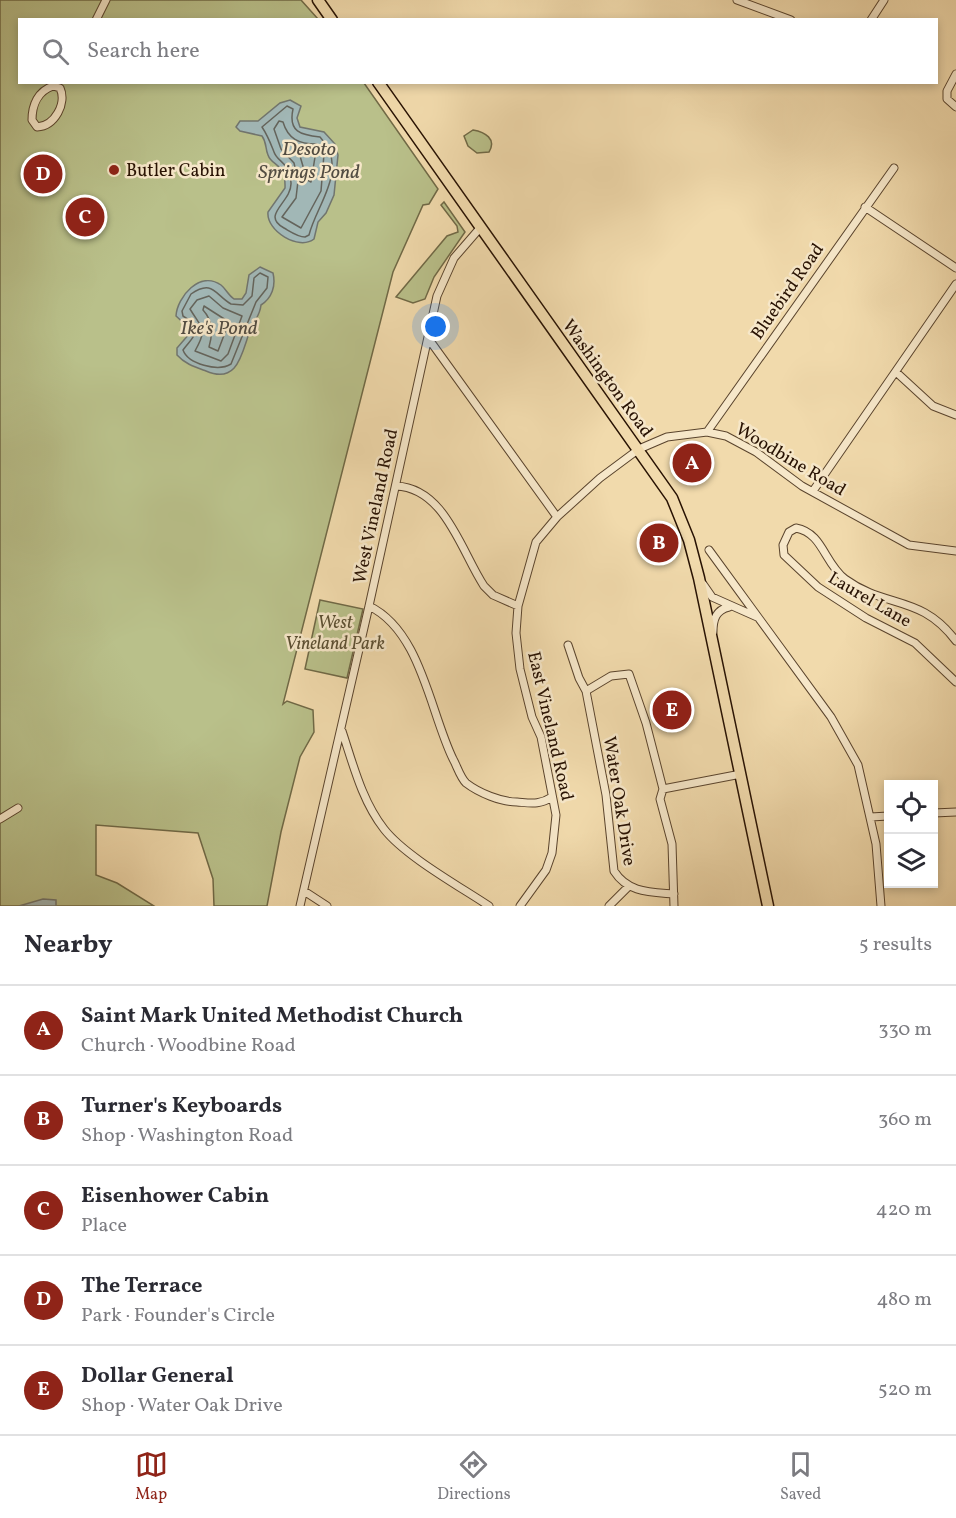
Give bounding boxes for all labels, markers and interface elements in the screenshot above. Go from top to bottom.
search box [18,18,938,84]
icon: search [39,35,72,68]
text: Search here [87,36,200,67]
water label: Desoto Springs Pond [258,136,360,187]
pin: D [24,152,63,196]
place label: Butler Cabin [126,159,226,184]
marker: Butler Cabin [107,163,121,177]
pin: C [66,194,104,240]
street label: Bluebird Road [746,239,831,345]
your location [421,312,450,341]
water label: Ike's Pond [180,315,258,343]
street label: Washington Road [555,315,658,443]
street label: Woodbine Road [730,417,850,503]
street label: West Vineland Road [348,427,405,586]
pin: A [672,440,712,486]
pin: B [640,520,678,566]
street label: Laurel Lane [823,566,916,634]
park label: West Vineland Park [285,611,385,657]
street label: East Vineland Road [520,649,579,803]
pin: E [652,688,692,732]
street label: Water Oak Drive [596,735,641,868]
map controls [884,780,938,888]
button: locate [884,780,938,834]
button: layers [884,834,938,888]
text: Nearby [24,927,113,963]
text: 5 results [859,931,932,959]
text: Saint Mark United Methodist Church [81,1001,463,1032]
text: A [36,1016,51,1044]
text: 330 m [878,1016,932,1044]
text: Church · Woodbine Road [81,1032,296,1060]
text: Turner's Keyboards [81,1091,282,1122]
text: B [37,1106,50,1134]
text: 360 m [878,1106,932,1134]
text: Shop · Washington Road [81,1122,293,1150]
text: Eisenhower Cabin [81,1181,269,1212]
text: C [37,1196,50,1224]
text: 420 m [876,1196,932,1224]
text: Place [81,1212,127,1240]
text: The Terrace [81,1271,202,1302]
text: D [36,1286,51,1314]
text: 480 m [877,1286,932,1314]
text: Park · Founder's Circle [81,1302,275,1330]
text: Dollar General [81,1361,234,1392]
text: E [37,1376,50,1404]
text: 520 m [878,1376,932,1404]
text: Shop · Water Oak Drive [81,1392,283,1420]
tab: Map [135,1448,168,1506]
tab: Directions [437,1448,511,1506]
tab: Saved [780,1448,821,1506]

